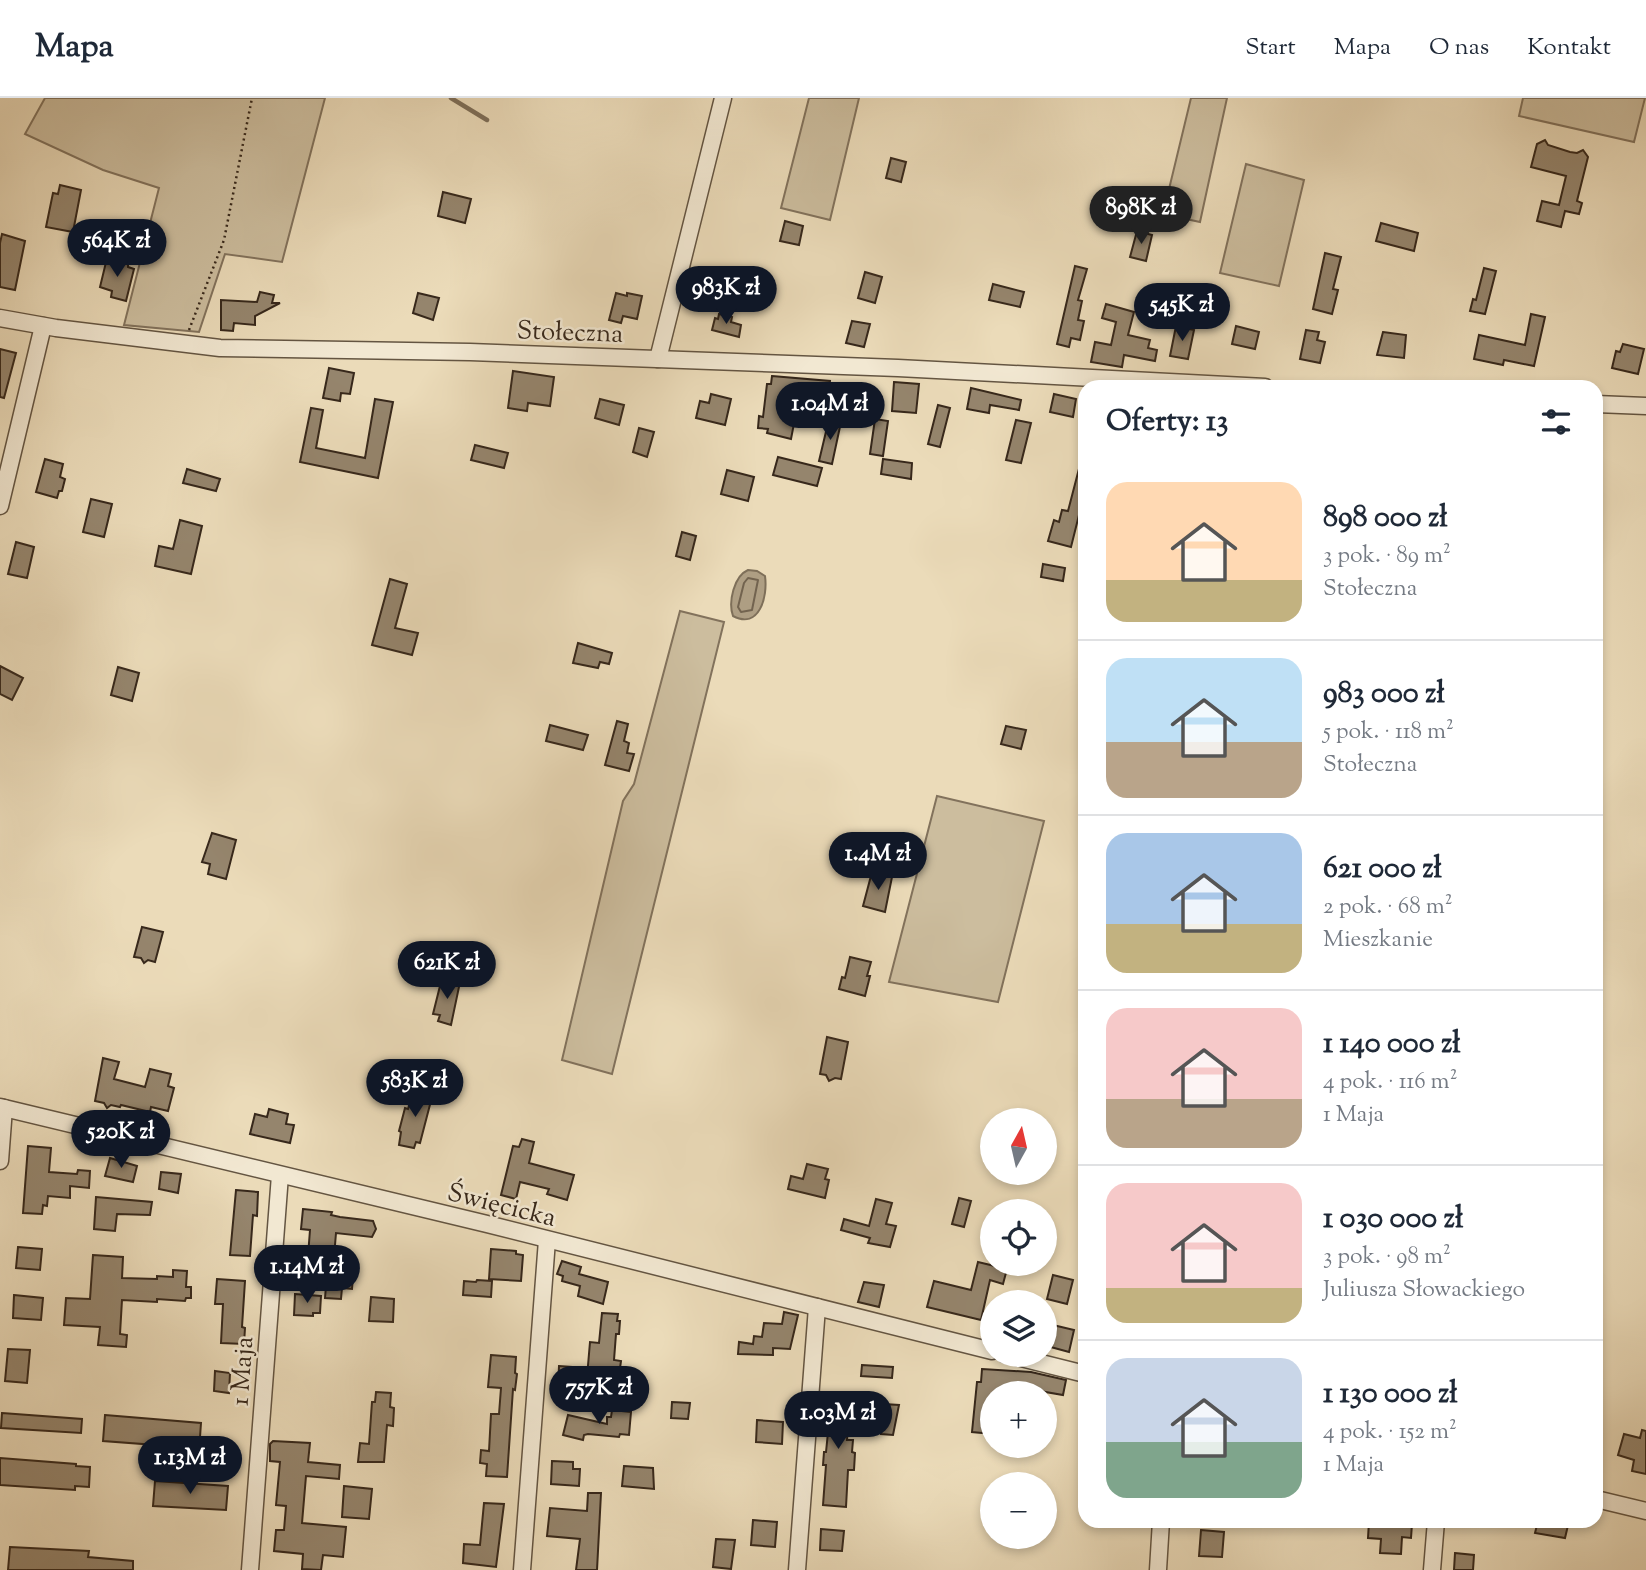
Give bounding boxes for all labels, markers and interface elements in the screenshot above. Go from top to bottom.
text: Mapa [35,24,114,72]
text: Start [1245,31,1296,65]
text: Mapa [1334,31,1391,65]
text: O nas [1429,31,1489,65]
text: Kontakt [1527,31,1611,65]
pin: 898K zł [1076,186,1206,246]
text: 898K zł [1106,192,1176,225]
pin: 564K zł [52,220,182,279]
text: 564K zł [83,225,151,258]
pin: 983K zł [661,266,791,326]
text: 983K zł [692,272,760,305]
pin: 545K zł [1117,284,1247,343]
text: 545K zł [1150,289,1214,322]
street label: Stołeczna [516,313,624,354]
pin: 1.04M zł [758,382,902,442]
text: 1.04M zł [792,388,868,421]
text: Oferty: 13 [1106,401,1228,444]
icon: filters [1537,403,1575,441]
text: 898 000 zł [1323,497,1448,540]
icon: home [1162,510,1246,594]
text: 3 pok. · 89 m² [1323,540,1451,573]
text: Stołeczna [1323,573,1417,606]
text: 983 000 zł [1323,673,1445,716]
icon: home [1162,686,1246,770]
text: 5 pok. · 118 m² [1323,716,1454,749]
text: Stołeczna [1323,749,1417,782]
pin: 1.4M zł [813,832,943,892]
text: 1.4M zł [845,838,911,871]
text: 621 000 zł [1323,848,1442,891]
icon: home [1162,861,1246,945]
text: 2 pok. · 68 m² [1323,891,1452,924]
text: Mieszkanie [1323,924,1433,957]
pin: 621K zł [382,942,512,1001]
text: 621K zł [414,947,480,980]
text: 1 140 000 zł [1323,1023,1461,1066]
icon: home [1162,1036,1246,1120]
pin: 583K zł [350,1060,480,1119]
text: 583K zł [382,1065,448,1098]
text: 4 pok. · 116 m² [1323,1066,1457,1099]
text: 1 Maja [1323,1099,1384,1132]
north arrow [980,1108,1057,1185]
map controls [980,1108,1057,1549]
pin: 520K zł [56,1110,186,1170]
text: 520K zł [87,1116,155,1149]
street label: Święcicka [443,1175,560,1238]
text: 1 030 000 zł [1323,1198,1463,1241]
button: locate [980,1199,1057,1276]
icon: home [1162,1211,1246,1295]
text: 3 pok. · 98 m² [1323,1241,1451,1274]
pin: 1.14M zł [235,1246,379,1305]
text: 1.14M zł [270,1251,344,1284]
text: Juliusza Słowackiego [1323,1274,1525,1307]
button: layers [980,1290,1057,1367]
street label: 1 Maja [223,1335,264,1407]
pin: 757K zł [534,1366,664,1426]
text: 757K zł [565,1372,633,1405]
text: 1 130 000 zł [1323,1373,1458,1416]
button: + [980,1381,1057,1458]
icon: home [1162,1386,1246,1470]
pin: 1.03M zł [766,1392,910,1451]
text: 1.03M zł [800,1397,876,1430]
text: 4 pok. · 152 m² [1323,1416,1457,1449]
pin: 1.13M zł [118,1436,262,1496]
text: 1.13M zł [154,1442,226,1475]
text: 1 Maja [1323,1449,1384,1482]
button: − [980,1472,1057,1549]

